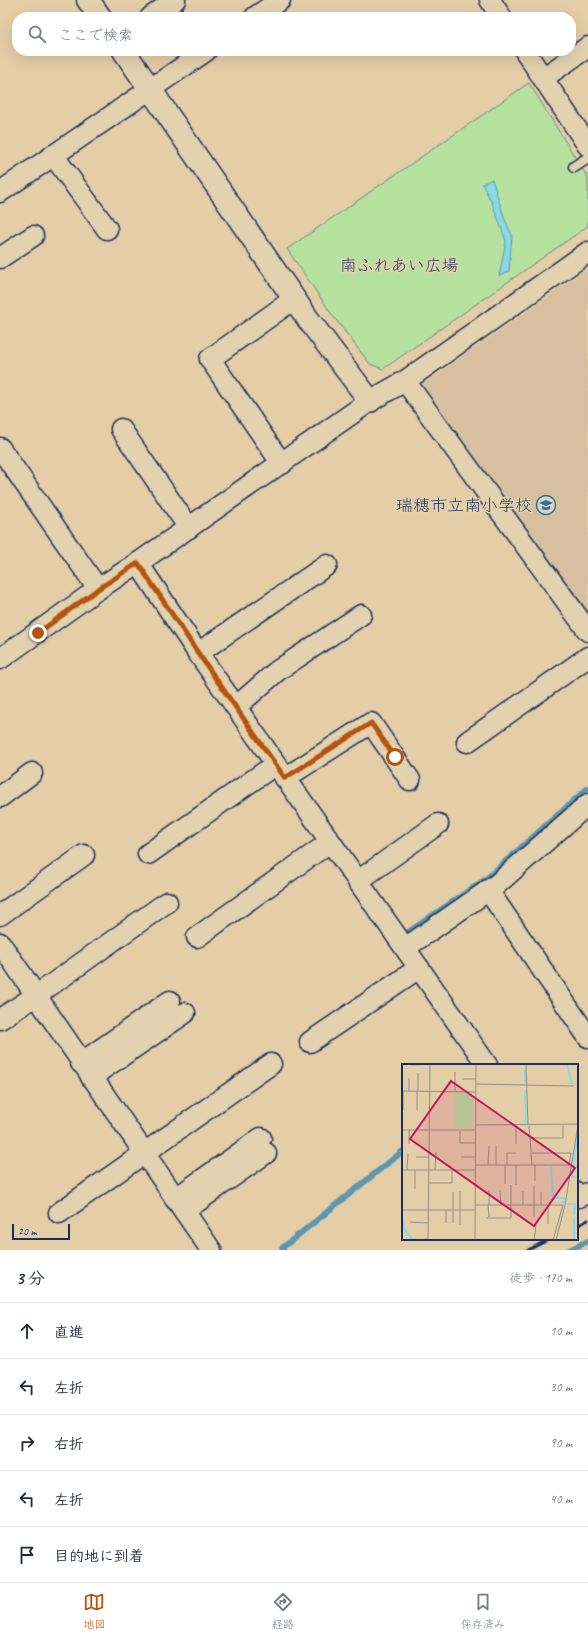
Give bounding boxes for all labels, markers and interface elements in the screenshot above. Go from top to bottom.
search box [12,12,576,56]
icon: search [26,23,48,45]
text: ここで検索 [58,26,133,45]
park label: 南ふれあい広場 [340,255,459,276]
school or university icon: 瑞穂市立南小学校 [535,494,557,516]
place label: 瑞穂市立南小学校 [396,495,532,516]
route end [29,624,47,642]
route start [386,748,404,766]
inset map [402,1064,578,1240]
scale bar [12,1222,70,1241]
text: 20 m [18,1224,37,1238]
text: 3 分 [16,1268,45,1289]
text: 徒歩 · 170 m [509,1270,572,1286]
icon: ahead [16,1320,38,1342]
text: 直進 [54,1323,84,1342]
text: 10 m [550,1323,572,1339]
icon: left [16,1376,38,1398]
text: 左折 [54,1379,84,1398]
text: 30 m [550,1379,572,1395]
icon: right [16,1432,38,1454]
text: 右折 [54,1435,84,1454]
text: 90 m [550,1435,572,1451]
icon: left [16,1488,38,1510]
text: 左折 [54,1491,84,1510]
text: 40 m [550,1491,572,1507]
icon: arrive [16,1544,38,1566]
text: 目的地に到着 [54,1547,144,1566]
tab: 地図 [83,1591,105,1631]
tab: 経路 [272,1591,294,1631]
tab: 保存済み [461,1591,505,1631]

